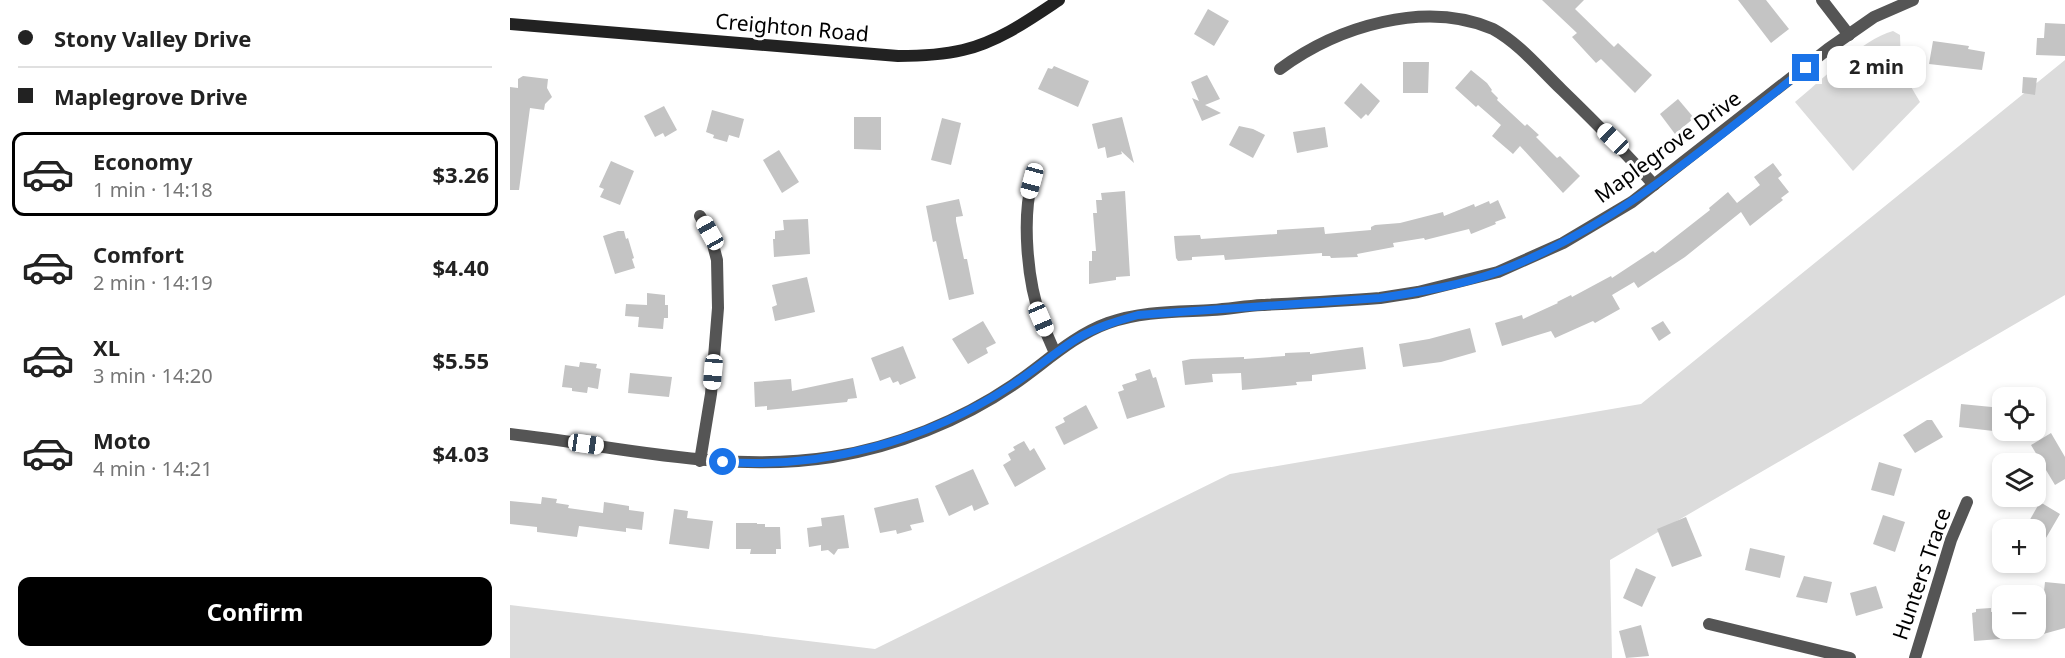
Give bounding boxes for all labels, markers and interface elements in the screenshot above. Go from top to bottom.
street label: Creighton Road [714,6,870,48]
text: Stony Valley Drive [54,23,251,53]
callout: 2 min [1827,47,1926,89]
text: 2 min [1849,53,1904,80]
route end [1792,54,1819,81]
text: Maplegrove Drive [54,81,248,111]
street label: Maplegrove Drive [1589,84,1746,209]
car [1594,120,1632,158]
text: Economy [93,146,192,176]
icon: car [21,147,75,201]
text: $3.26 [432,159,489,189]
car [1019,161,1045,201]
text: 1 min · 14:18 [93,176,213,203]
car [693,213,727,253]
text: Comfort [93,239,184,269]
icon: car [21,240,75,294]
text: $4.40 [432,252,489,282]
text: 2 min · 14:19 [93,269,213,296]
car [1026,299,1056,339]
text: XL [93,332,120,362]
icon: car [21,333,75,387]
text: $5.55 [432,345,489,375]
car [702,353,724,391]
text: 3 min · 14:20 [93,362,213,389]
map controls [1992,387,2046,639]
button: locate [1992,387,2046,441]
text: Moto [93,425,151,455]
icon: car [21,426,75,480]
car [567,433,605,455]
text: $4.03 [432,438,489,468]
route start [709,448,736,475]
button: layers [1992,453,2046,507]
text: 4 min · 14:21 [93,455,213,482]
street label: Hunters Trace [1885,504,1957,643]
button: + [1992,519,2046,573]
button: Confirm [18,577,492,646]
button: − [1992,585,2046,639]

